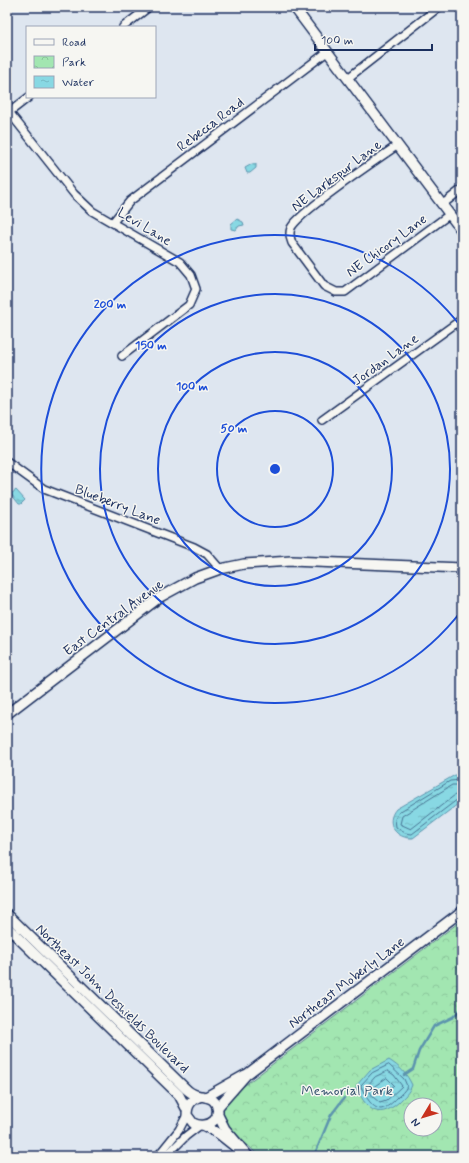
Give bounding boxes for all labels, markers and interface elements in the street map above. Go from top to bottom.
legend [26,26,156,98]
scale bar [315,26,432,52]
text: 100 m [321,33,353,49]
text: Road [62,35,86,51]
text: Park [62,55,86,71]
text: Water [62,75,94,91]
street label: Rebecca Road [173,94,248,156]
street label: NE Larkspur Lane [288,136,386,216]
street label: Levi Lane [114,204,175,250]
street label: NE Chicory Lane [343,210,431,281]
text: 200 m [94,297,127,313]
street label: Jordan Lane [349,330,422,390]
text: 150 m [135,338,167,354]
text: 100 m [176,379,209,395]
text: 50 m [221,421,248,437]
centre of rings [268,462,282,476]
street label: Blueberry Lane [72,480,163,530]
street label: East Central Avenue [60,575,168,660]
street label: Northeast John Deshields Boulevard [32,920,193,1077]
street label: Northeast Moberly Lane [285,933,408,1032]
park label: Memorial Park [301,1082,393,1100]
north arrow [403,1097,443,1137]
text: N [408,1115,424,1130]

